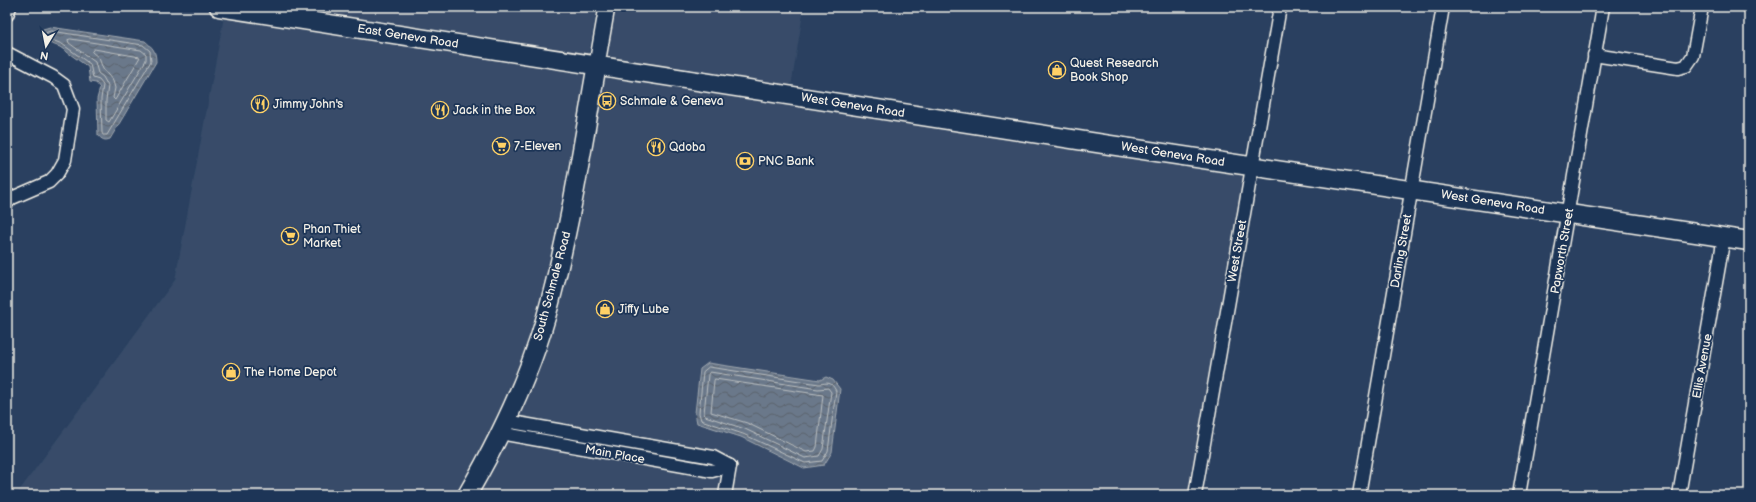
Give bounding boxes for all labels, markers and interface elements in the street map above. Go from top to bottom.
street label: East Geneva Road [356,21,460,52]
north arrow [26,26,66,66]
text: N [39,48,50,62]
place label: Quest Research Book Shop [1070,56,1159,85]
shop icon: Quest Research Book Shop [1047,60,1067,80]
street label: West Geneva Road [800,90,906,121]
bus stop icon: Schmale & Geneva [597,91,617,111]
restaurant icon: Jimmy John's [250,94,270,114]
place label: Schmale & Geneva [620,94,724,109]
place label: Jimmy John's [273,97,343,112]
restaurant icon: Jack in the Box [430,100,450,120]
place label: Jack in the Box [453,103,535,118]
supermarket icon: 7-Eleven [491,136,511,156]
restaurant icon: Qdoba [646,137,666,157]
place label: 7-Eleven [514,139,562,154]
street label: West Geneva Road [1120,139,1226,170]
place label: Qdoba [669,140,706,155]
bank icon: PNC Bank [735,151,755,171]
place label: PNC Bank [758,154,814,169]
street label: West Geneva Road [1440,187,1546,218]
street label: Papworth Street [1548,207,1577,295]
street label: Darling Street [1388,213,1415,289]
street label: West Street [1225,218,1250,283]
place label: Phan Thiet Market [303,222,361,251]
supermarket icon: Phan Thiet Market [280,226,300,246]
street label: South Schmale Road [531,230,574,343]
shop icon: Jiffy Lube [595,299,615,319]
place label: Jiffy Lube [618,302,669,317]
street label: Ellis Avenue [1689,333,1716,400]
shop icon: The Home Depot [221,362,241,382]
place label: The Home Depot [244,365,337,380]
street label: Main Place [584,442,646,467]

